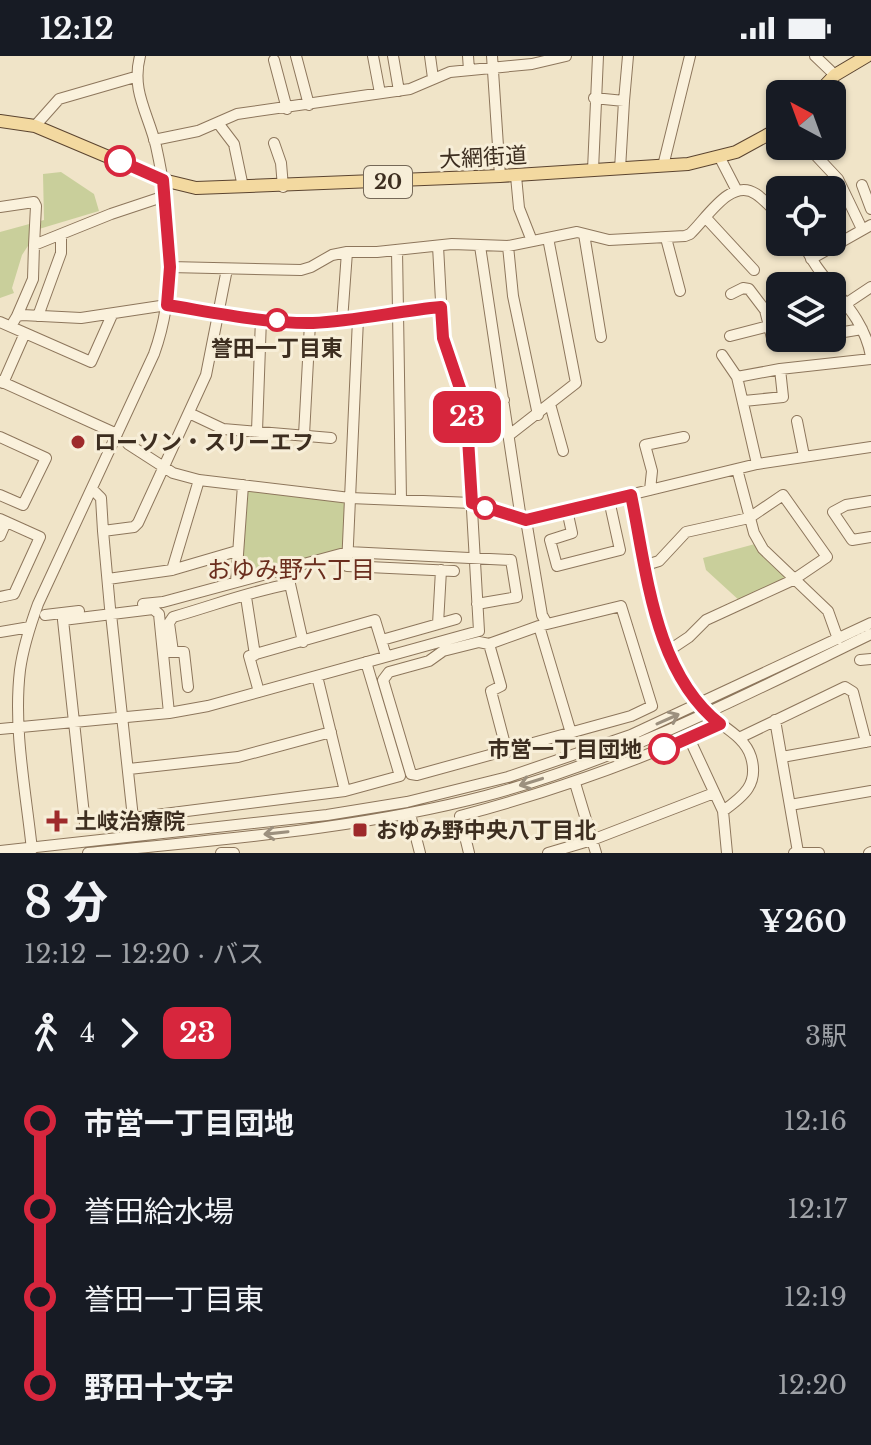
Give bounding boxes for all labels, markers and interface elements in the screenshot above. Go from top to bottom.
text: 12:12 [40,10,114,47]
north arrow [766,80,846,160]
map controls [766,80,846,352]
street label: 大網街道 [438,142,528,173]
unlabelled marker [105,146,135,176]
road number: 20 [364,166,412,198]
button: locate [766,176,846,256]
button: layers [766,272,846,352]
marker: 誉田一丁目東 [266,309,288,331]
place label: 誉田一丁目東 [211,335,343,362]
line badge: 23 [431,391,503,443]
text: 23 [449,399,485,434]
place label: ローソン・スリーエフ [94,429,314,456]
marker: ローソン・スリーエフ [69,433,87,451]
unlabelled marker [474,497,496,519]
district label: おゆみ野六丁目 [207,555,375,584]
one-way arrow [655,711,679,726]
marker: 市営一丁目団地 [649,734,679,764]
place label: 市営一丁目団地 [488,736,642,763]
one-way arrow [518,776,543,791]
place label: 土岐治療院 [75,808,185,835]
marker: 土岐治療院 [46,810,68,832]
place label: おゆみ野中央八丁目北 [376,817,596,844]
marker: おゆみ野中央八丁目北 [351,821,369,839]
one-way arrow [263,826,290,841]
text: 8 分 [24,875,108,930]
text: ¥260 [759,903,847,940]
text: 12:12 – 12:20 · バス [24,938,264,970]
icon: walk [24,1011,68,1055]
icon: forward [107,1011,151,1055]
text: 23 [179,1015,215,1050]
text: 4 [80,1017,95,1049]
text: 3駅 [805,1020,847,1052]
text: 市営一丁目団地 [84,1105,294,1142]
text: 12:16 [784,1105,847,1137]
text: 誉田給水場 [84,1193,234,1230]
text: 12:17 [787,1193,847,1225]
text: 誉田一丁目東 [84,1281,264,1318]
text: 12:19 [784,1281,847,1313]
text: 野田十文字 [84,1369,234,1406]
text: 12:20 [777,1369,847,1401]

